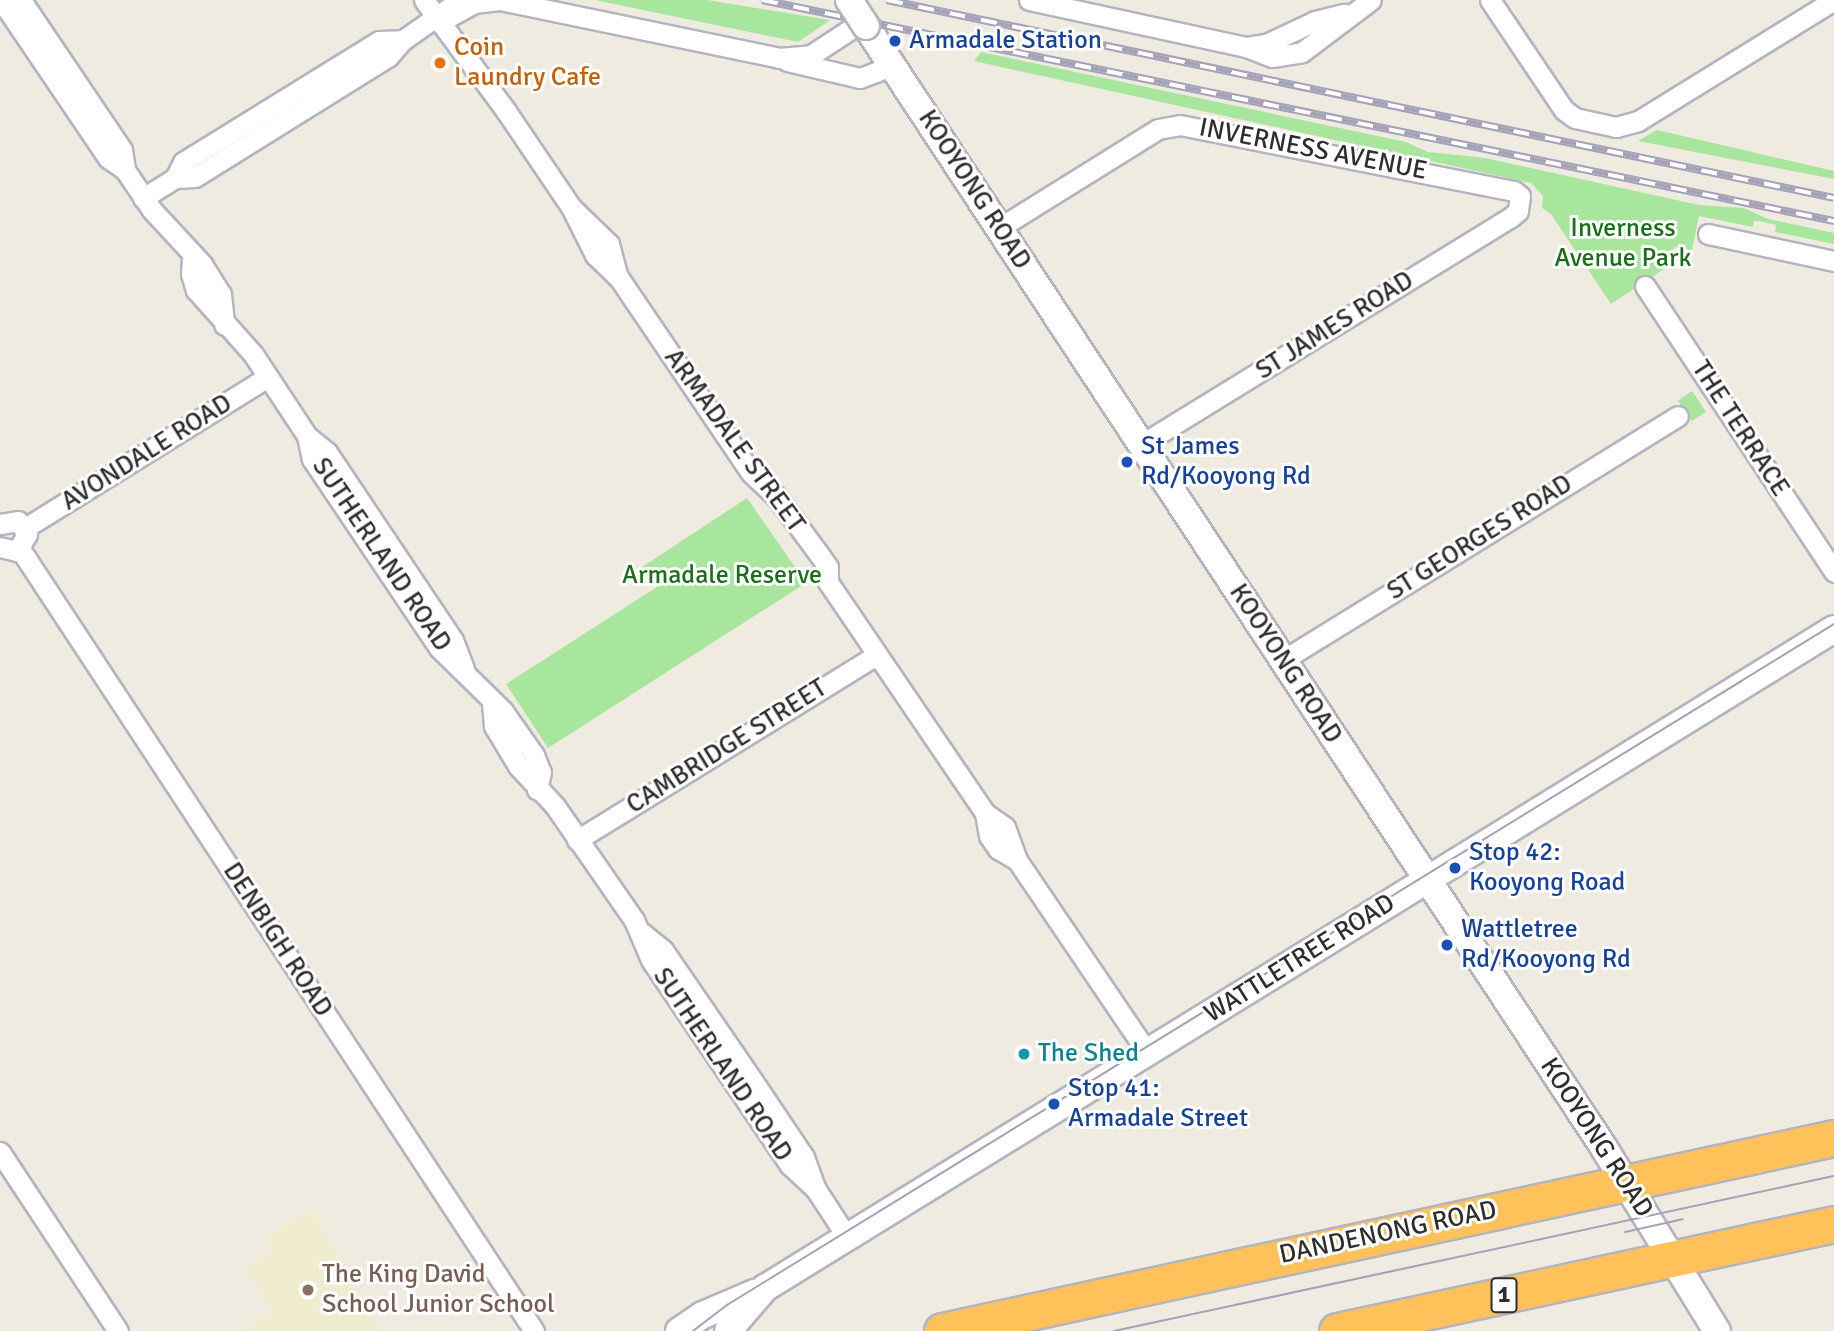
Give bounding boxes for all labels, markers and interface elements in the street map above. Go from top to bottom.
place label: Armadale Station [909,25,1102,57]
place label: Coin Laundry Cafe [454,32,601,94]
marker: Armadale Station [887,33,903,49]
marker: Coin Laundry Cafe [432,55,448,71]
street label: KOOYONG ROAD [911,105,1037,275]
street label: INVERNESS AVENUE [1196,113,1430,187]
park label: Inverness Avenue Park [1554,213,1692,274]
street label: ST JAMES ROAD [1250,265,1420,387]
street label: ARMADALE STREET [657,343,811,539]
street label: THE TERRACE [1685,355,1795,503]
street label: AVONDALE ROAD [56,388,238,518]
place label: St James Rd/Kooyong Rd [1141,431,1311,492]
street label: SUTHERLAND ROAD [305,452,457,658]
marker: St James Rd/Kooyong Rd [1119,454,1135,470]
street label: ST GEORGES ROAD [1382,469,1578,607]
park label: Armadale Reserve [622,560,822,592]
street label: KOOYONG ROAD [1222,579,1348,749]
street label: CAMBRIDGE STREET [621,673,833,821]
place label: Stop 42: Kooyong Road [1469,837,1625,898]
street label: DENBIGH ROAD [216,857,338,1023]
marker: Stop 42: Kooyong Road [1447,860,1463,876]
street label: WATTLETREE ROAD [1199,888,1401,1030]
place label: Wattletree Rd/Kooyong Rd [1461,914,1631,976]
marker: Wattletree Rd/Kooyong Rd [1439,937,1455,953]
street label: SUTHERLAND ROAD [646,962,798,1168]
place label: The Shed [1038,1038,1139,1070]
marker: The Shed [1016,1046,1032,1062]
street label: KOOYONG ROAD [1533,1053,1659,1223]
place label: Stop 41: Armadale Street [1068,1073,1248,1134]
marker: Stop 41: Armadale Street [1046,1096,1062,1112]
street label: DANDENONG ROAD [1277,1195,1499,1271]
place label: The King David School Junior School [322,1259,555,1320]
road number: 1 [1490,1274,1518,1316]
marker: The King David School Junior School [300,1282,316,1298]

